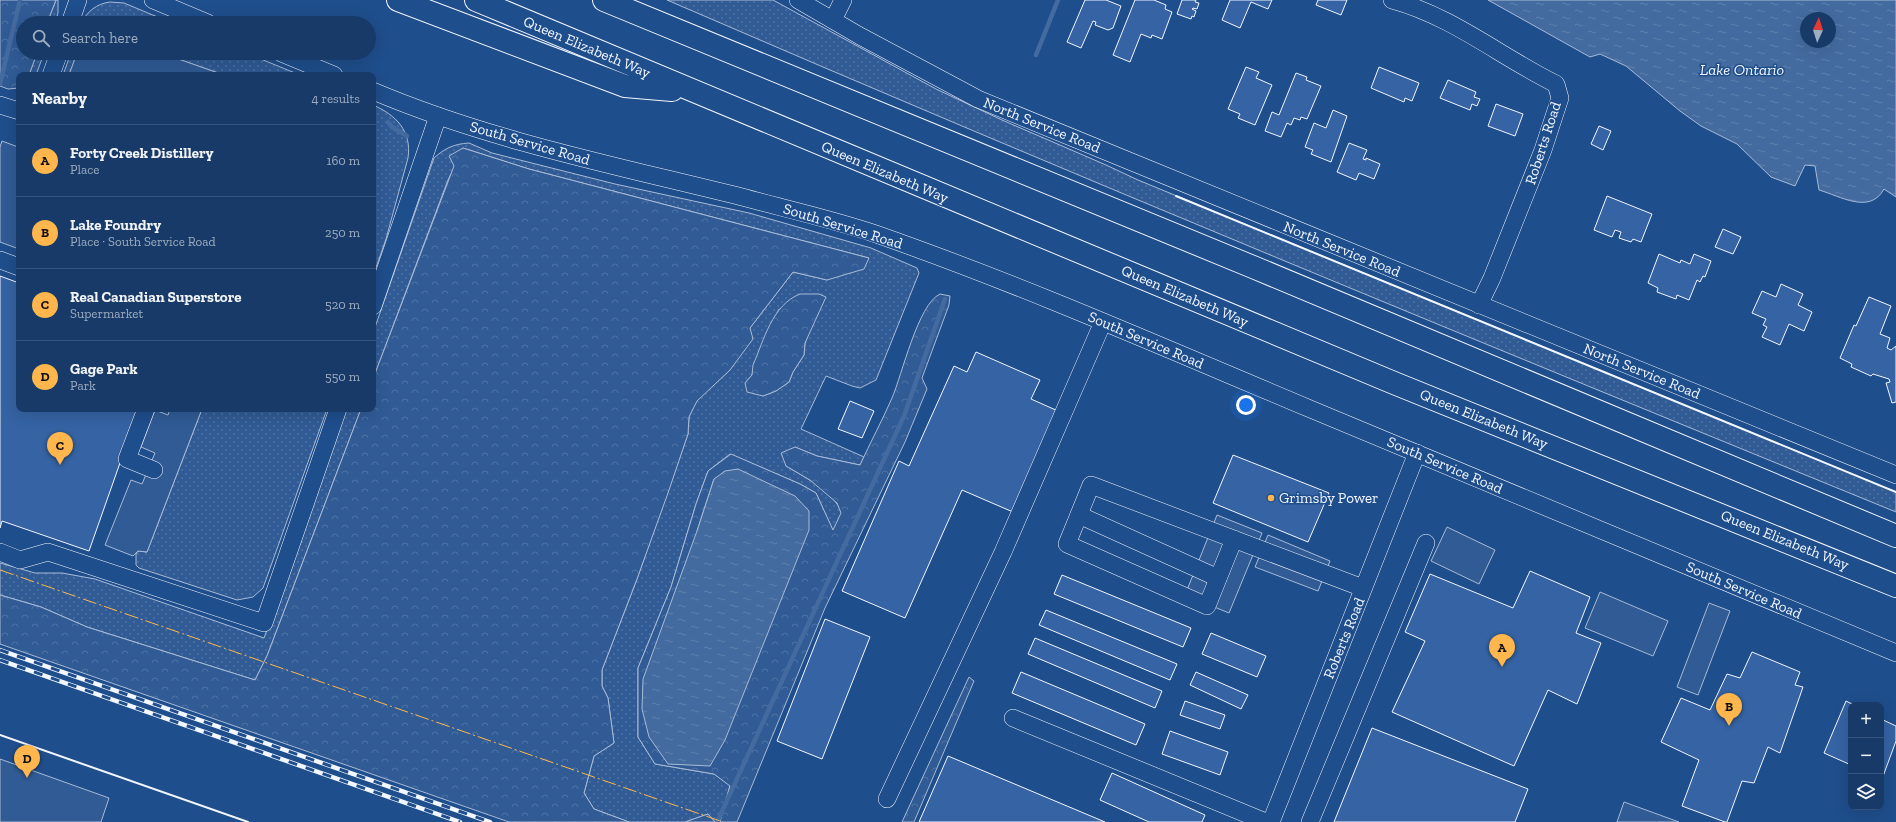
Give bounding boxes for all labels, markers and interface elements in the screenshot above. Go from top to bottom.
street label: Queen Elizabeth Way [521,12,654,82]
north arrow [1800,12,1836,48]
search box [16,16,376,60]
icon: search [30,27,52,49]
text: Search here [62,29,138,47]
water label: Lake Ontario [1700,60,1784,79]
text: Nearby [32,88,87,108]
text: 4 results [312,91,360,106]
street label: North Service Road [981,93,1104,157]
street label: Roberts Road [1521,99,1565,187]
street label: South Service Road [468,117,593,169]
street label: Queen Elizabeth Way [819,137,952,207]
text: Forty Creek Distillery [70,144,214,162]
text: A [41,153,49,168]
text: 160 m [326,153,360,168]
text: Place [70,162,99,177]
street label: South Service Road [781,199,906,253]
text: Lake Foundry [70,216,161,234]
street label: North Service Road [1281,217,1404,281]
text: B [41,225,49,240]
text: 250 m [325,225,360,240]
text: Place · South Service Road [70,234,216,249]
street label: Queen Elizabeth Way [1119,261,1252,331]
text: Real Canadian Superstore [70,288,242,306]
text: C [41,297,49,312]
text: 520 m [325,297,360,312]
text: Supermarket [70,306,143,321]
street label: South Service Road [1085,307,1207,373]
street label: North Service Road [1581,339,1704,403]
text: Gage Park [70,360,138,378]
text: D [40,369,50,384]
text: 550 m [325,369,360,384]
text: Park [70,378,96,393]
street label: Queen Elizabeth Way [1417,385,1551,453]
your location [1236,395,1256,415]
pin: C [47,432,73,465]
street label: South Service Road [1384,432,1506,498]
place label: Grimsby Power [1279,489,1378,507]
marker: Grimsby Power [1266,493,1276,503]
street label: Queen Elizabeth Way [1718,506,1852,574]
street label: South Service Road [1683,557,1805,623]
street label: Roberts Road [1320,594,1369,681]
pin: A [1489,634,1515,667]
pin: B [1716,693,1742,726]
map controls [1848,702,1884,810]
button: + [1848,702,1884,738]
button: − [1848,738,1884,774]
pin: D [14,745,40,778]
button: layers [1848,774,1884,810]

